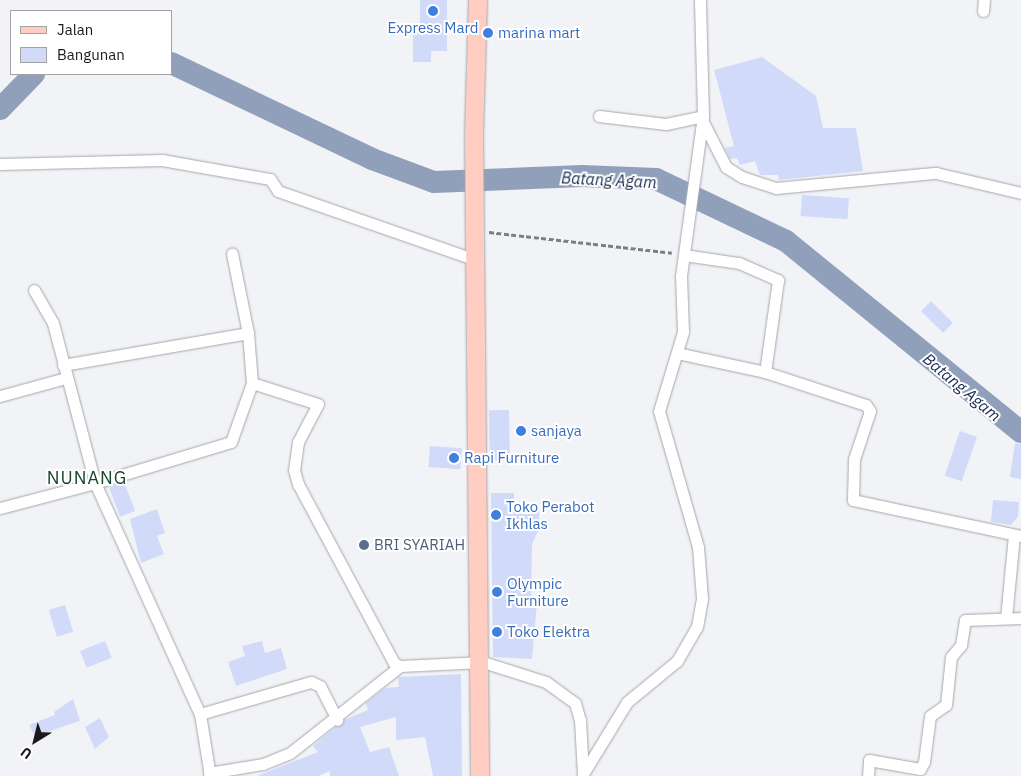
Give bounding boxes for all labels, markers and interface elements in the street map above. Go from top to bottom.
marker: Express Mard [427,5,439,17]
legend [10,10,172,75]
place label: Express Mard [387,19,479,37]
text: Jalan [57,20,93,39]
place label: marina mart [498,24,580,42]
marker: marina mart [482,27,494,39]
text: Bangunan [57,45,125,64]
water label: Batang Agam [561,168,657,192]
water label: Batang Agam [919,349,1005,425]
place label: sanjaya [531,422,582,440]
marker: sanjaya [515,425,527,437]
place label: Rapi Furniture [464,449,559,467]
marker: Rapi Furniture [448,452,460,464]
district label: NUNANG [46,467,128,489]
place label: Toko Perabot Ikhlas [506,497,594,532]
marker: Toko Perabot Ikhlas [490,509,502,521]
place label: BRI SYARIAH [374,536,465,554]
marker: BRI SYARIAH [358,539,370,551]
place label: Olympic Furniture [507,574,569,609]
marker: Olympic Furniture [491,586,503,598]
place label: Toko Elektra [507,623,590,641]
marker: Toko Elektra [491,626,503,638]
north arrow [10,716,60,766]
text: U [17,743,35,763]

